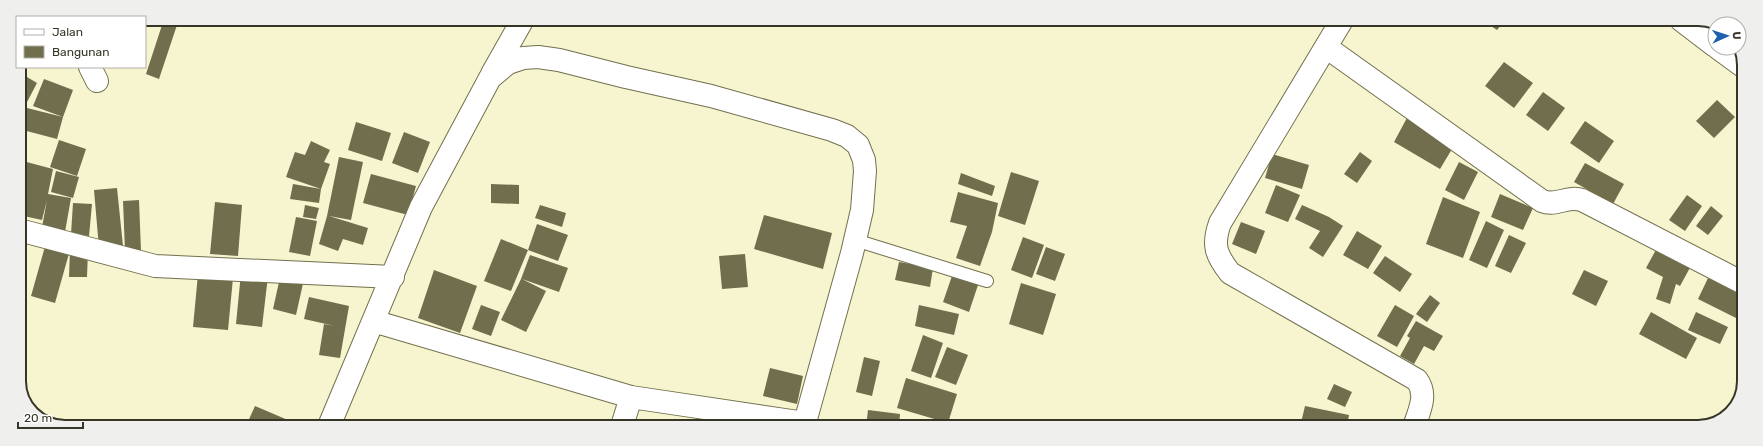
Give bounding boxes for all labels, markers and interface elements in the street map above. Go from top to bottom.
legend [16,16,146,68]
north arrow [1707,16,1747,56]
text: Jalan [52,25,83,39]
text: U [1730,31,1743,40]
text: Bangunan [52,45,109,59]
scale bar [18,404,83,430]
text: 20 m [24,411,52,425]

